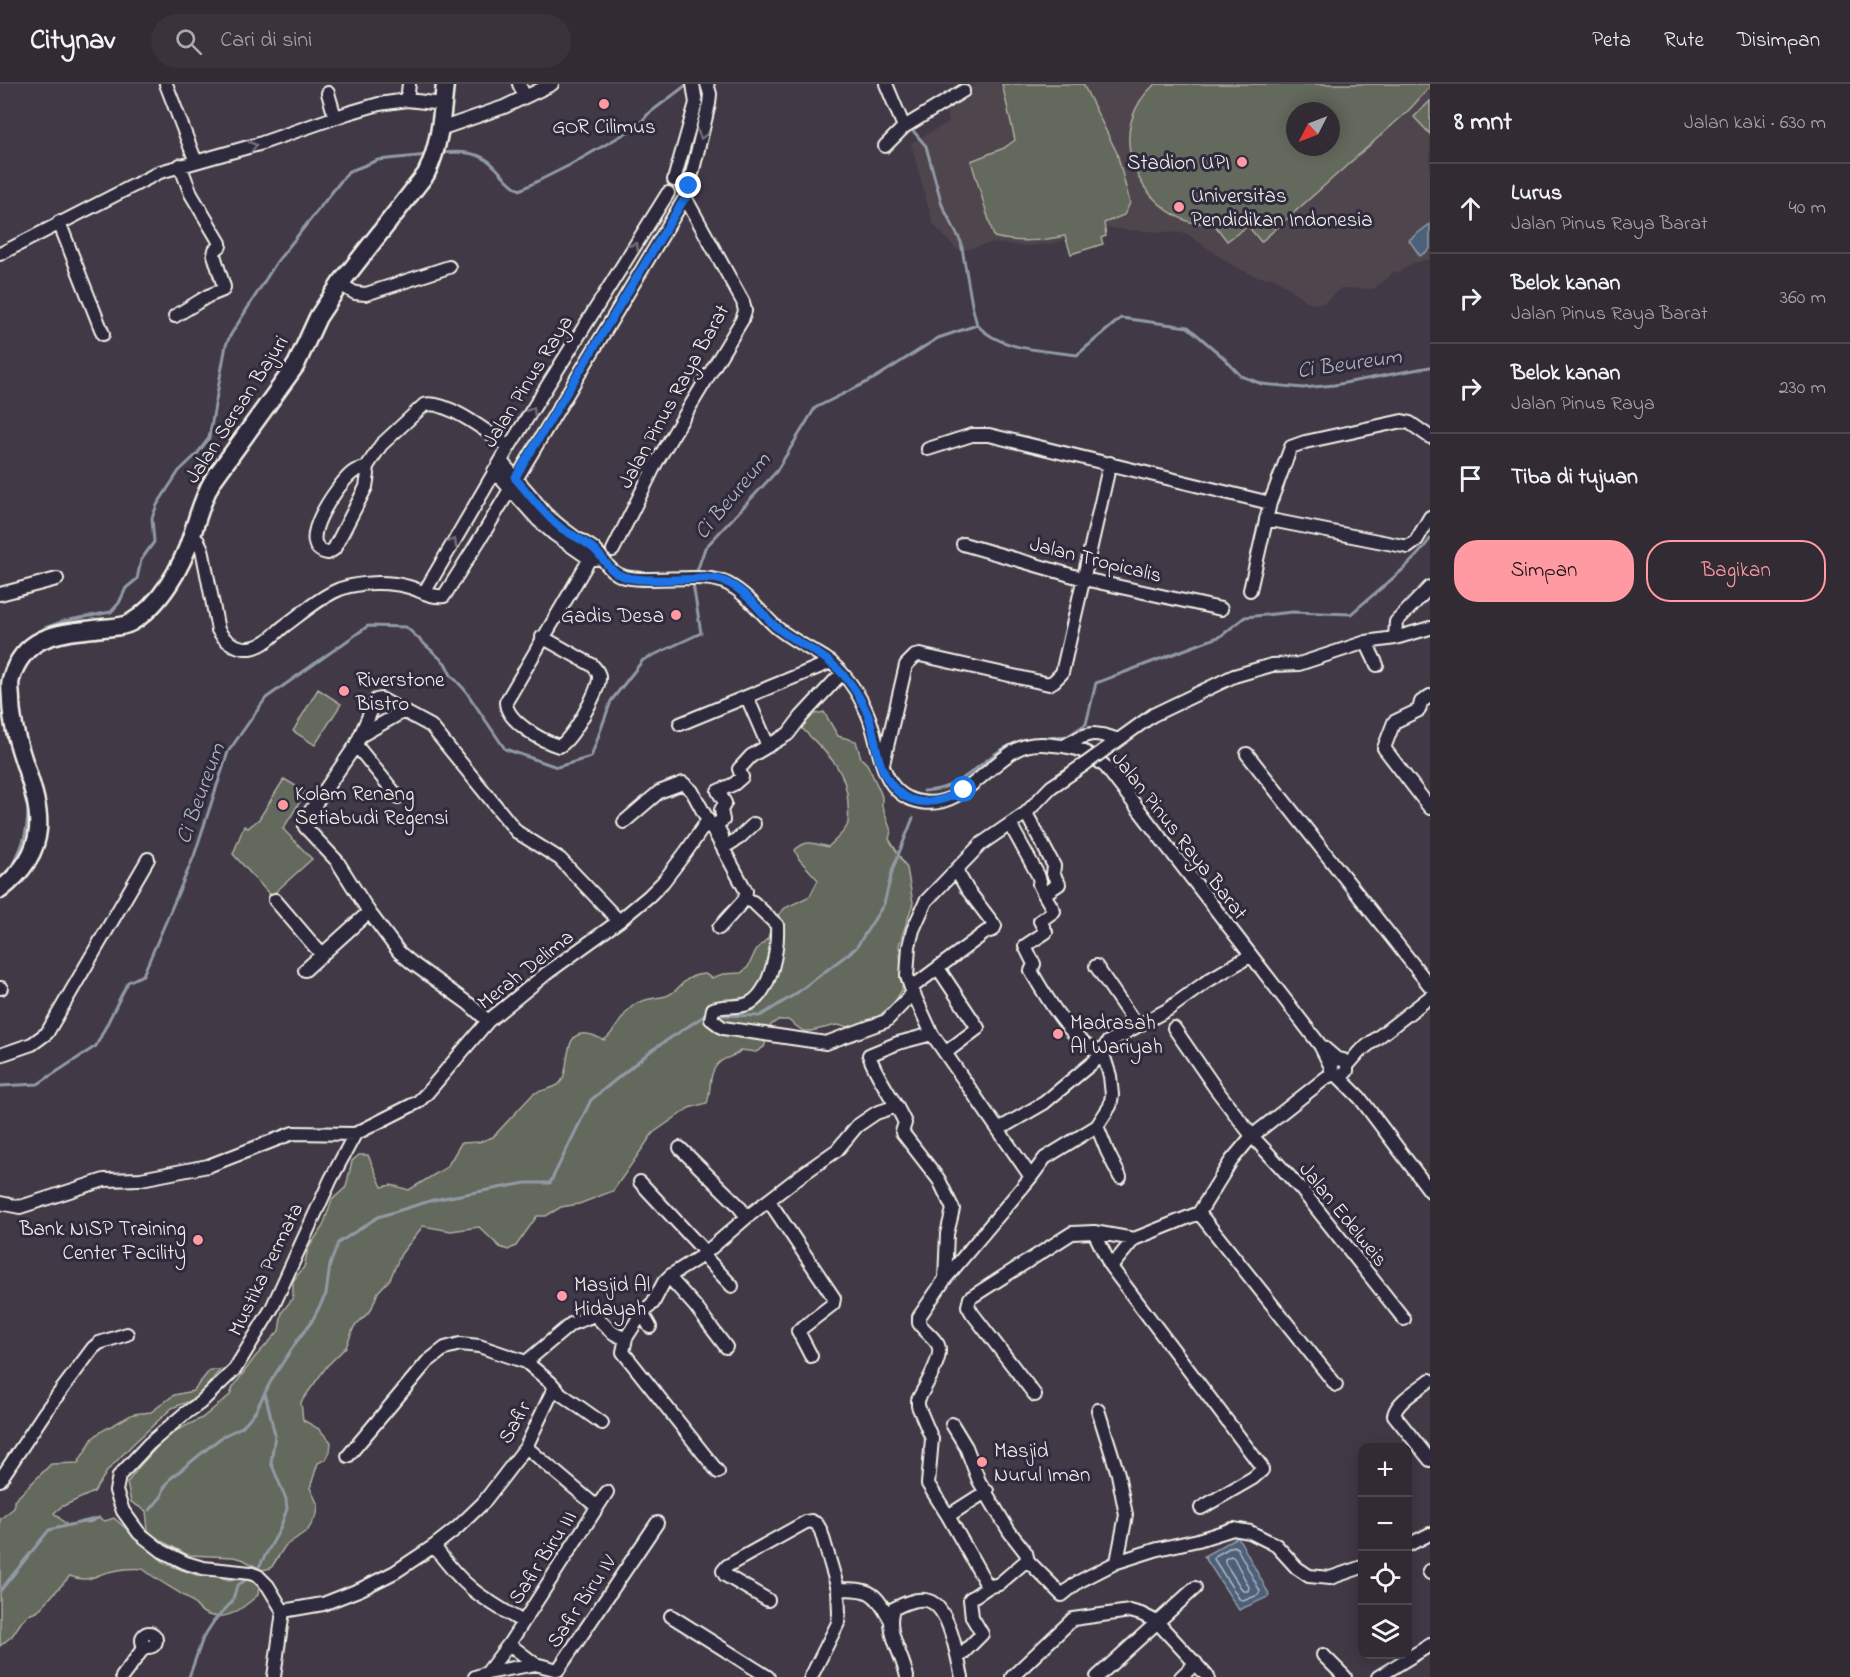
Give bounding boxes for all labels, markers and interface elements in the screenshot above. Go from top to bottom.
search box [151,14,571,68]
text: Citynav [30,21,115,62]
icon: search [172,25,205,58]
text: Cari di sini [220,25,312,57]
text: Peta [1592,26,1631,56]
text: Rute [1664,26,1704,56]
text: Disimpan [1737,26,1820,56]
marker: GOR Cilimus [597,97,611,111]
north arrow [1286,102,1340,156]
text: 8 mnt [1454,104,1512,142]
text: Jalan kaki · 630 m [1684,109,1826,138]
place label: GOR Cilimus [552,113,656,143]
one-way arrow [696,130,709,140]
one-way arrow [247,141,258,153]
place label: Stadion UPI [1127,149,1230,179]
marker: Stadion UPI [1235,155,1249,169]
route end [675,172,701,198]
text: Lurus [1511,178,1562,210]
place label: Universitas Pendidikan Indonesia [1191,182,1373,236]
icon: ahead [1454,192,1487,225]
text: 40 m [1789,194,1826,223]
marker: Universitas Pendidikan Indonesia [1172,200,1186,214]
text: Jalan Pinus Raya Barat [1511,210,1708,239]
one-way arrow [627,241,638,252]
text: Belok kanan [1511,268,1620,300]
icon: right [1454,282,1487,315]
text: 360 m [1780,284,1826,313]
street label: Jalan Pinus Raya Barat [612,299,740,496]
text: Jalan Pinus Raya Barat [1511,300,1708,329]
street label: Jalan Pinus Raya [476,310,583,455]
street label: Jalan Sersan Bajuri [179,330,297,490]
water label: Ci Beureum [1295,342,1405,388]
text: Belok kanan [1511,358,1620,390]
icon: right [1454,372,1487,405]
text: 230 m [1779,374,1826,403]
text: Jalan Pinus Raya [1511,390,1655,419]
one-way arrow [524,407,536,417]
water label: Ci Beureum [687,446,780,547]
icon: arrive [1454,462,1487,495]
text: Tiba di tujuan [1511,462,1638,494]
street label: Jalan Tropicalis [1026,530,1165,592]
one-way arrow [446,538,457,548]
button: Simpan [1454,540,1634,602]
button: Bagikan [1646,540,1826,602]
place label: Gadis Desa [561,602,664,632]
marker: Gadis Desa [669,608,683,622]
place label: Riverstone Bistro [355,666,445,720]
marker: Riverstone Bistro [337,684,351,698]
water label: Ci Beureum [169,738,235,849]
street label: Jalan Pinus Raya Barat [1101,746,1254,928]
route start [950,776,976,802]
place label: Kolam Renang Setiabudi Regensi [295,780,449,836]
marker: Kolam Renang Setiabudi Regensi [276,798,290,812]
street label: Merah Delima [472,923,581,1018]
place label: Madrasah Al Wariyah [1070,1009,1163,1065]
marker: Madrasah Al Wariyah [1051,1027,1065,1041]
street label: Jalan Edelweis [1291,1156,1394,1274]
street label: Mustika Permata [222,1198,312,1342]
place label: Bank NISP Training Center Facility [18,1215,186,1271]
marker: Bank NISP Training Center Facility [191,1233,205,1247]
place label: Masjid Al Hidayah [574,1271,650,1327]
marker: Masjid Al Hidayah [555,1289,569,1303]
street label: Safir [492,1396,540,1450]
place label: Masjid Nurul Iman [994,1437,1090,1491]
map controls [1358,1443,1412,1659]
button: + [1358,1443,1412,1497]
marker: Masjid Nurul Iman [975,1455,989,1469]
button: − [1358,1497,1412,1551]
street label: Safir Biru III [502,1505,585,1611]
street label: Safir Biru IV [540,1549,625,1655]
button: locate [1358,1551,1412,1605]
button: layers [1358,1605,1412,1659]

